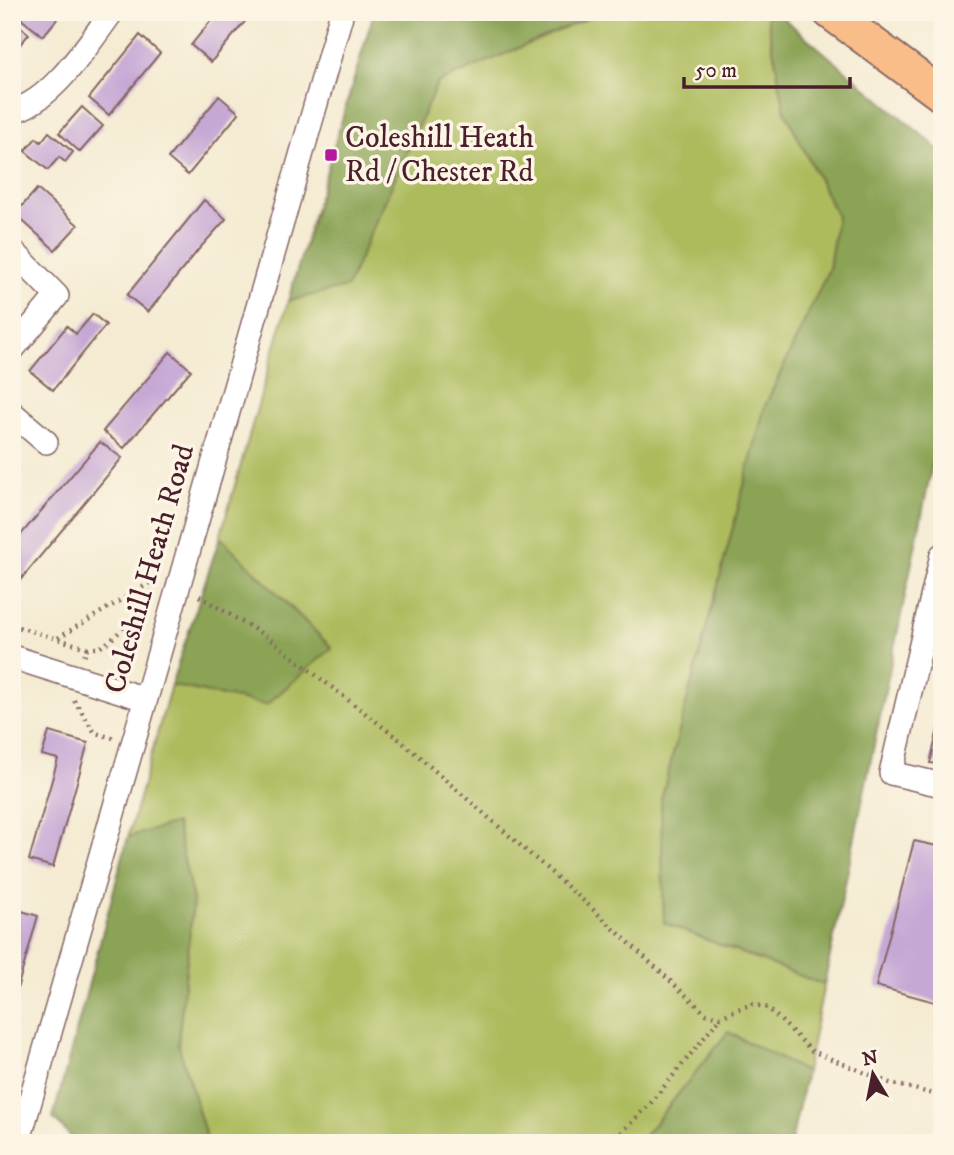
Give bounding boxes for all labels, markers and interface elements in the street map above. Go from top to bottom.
scale bar [684,46,851,90]
text: 50 m [695,58,737,84]
place label: Coleshill Heath Rd / Chester Rd [345,120,534,191]
marker: Coleshill Heath Rd / Chester Rd [323,147,339,163]
street label: Coleshill Heath Road [97,440,203,698]
north arrow [838,1040,908,1110]
text: N [861,1046,880,1071]

